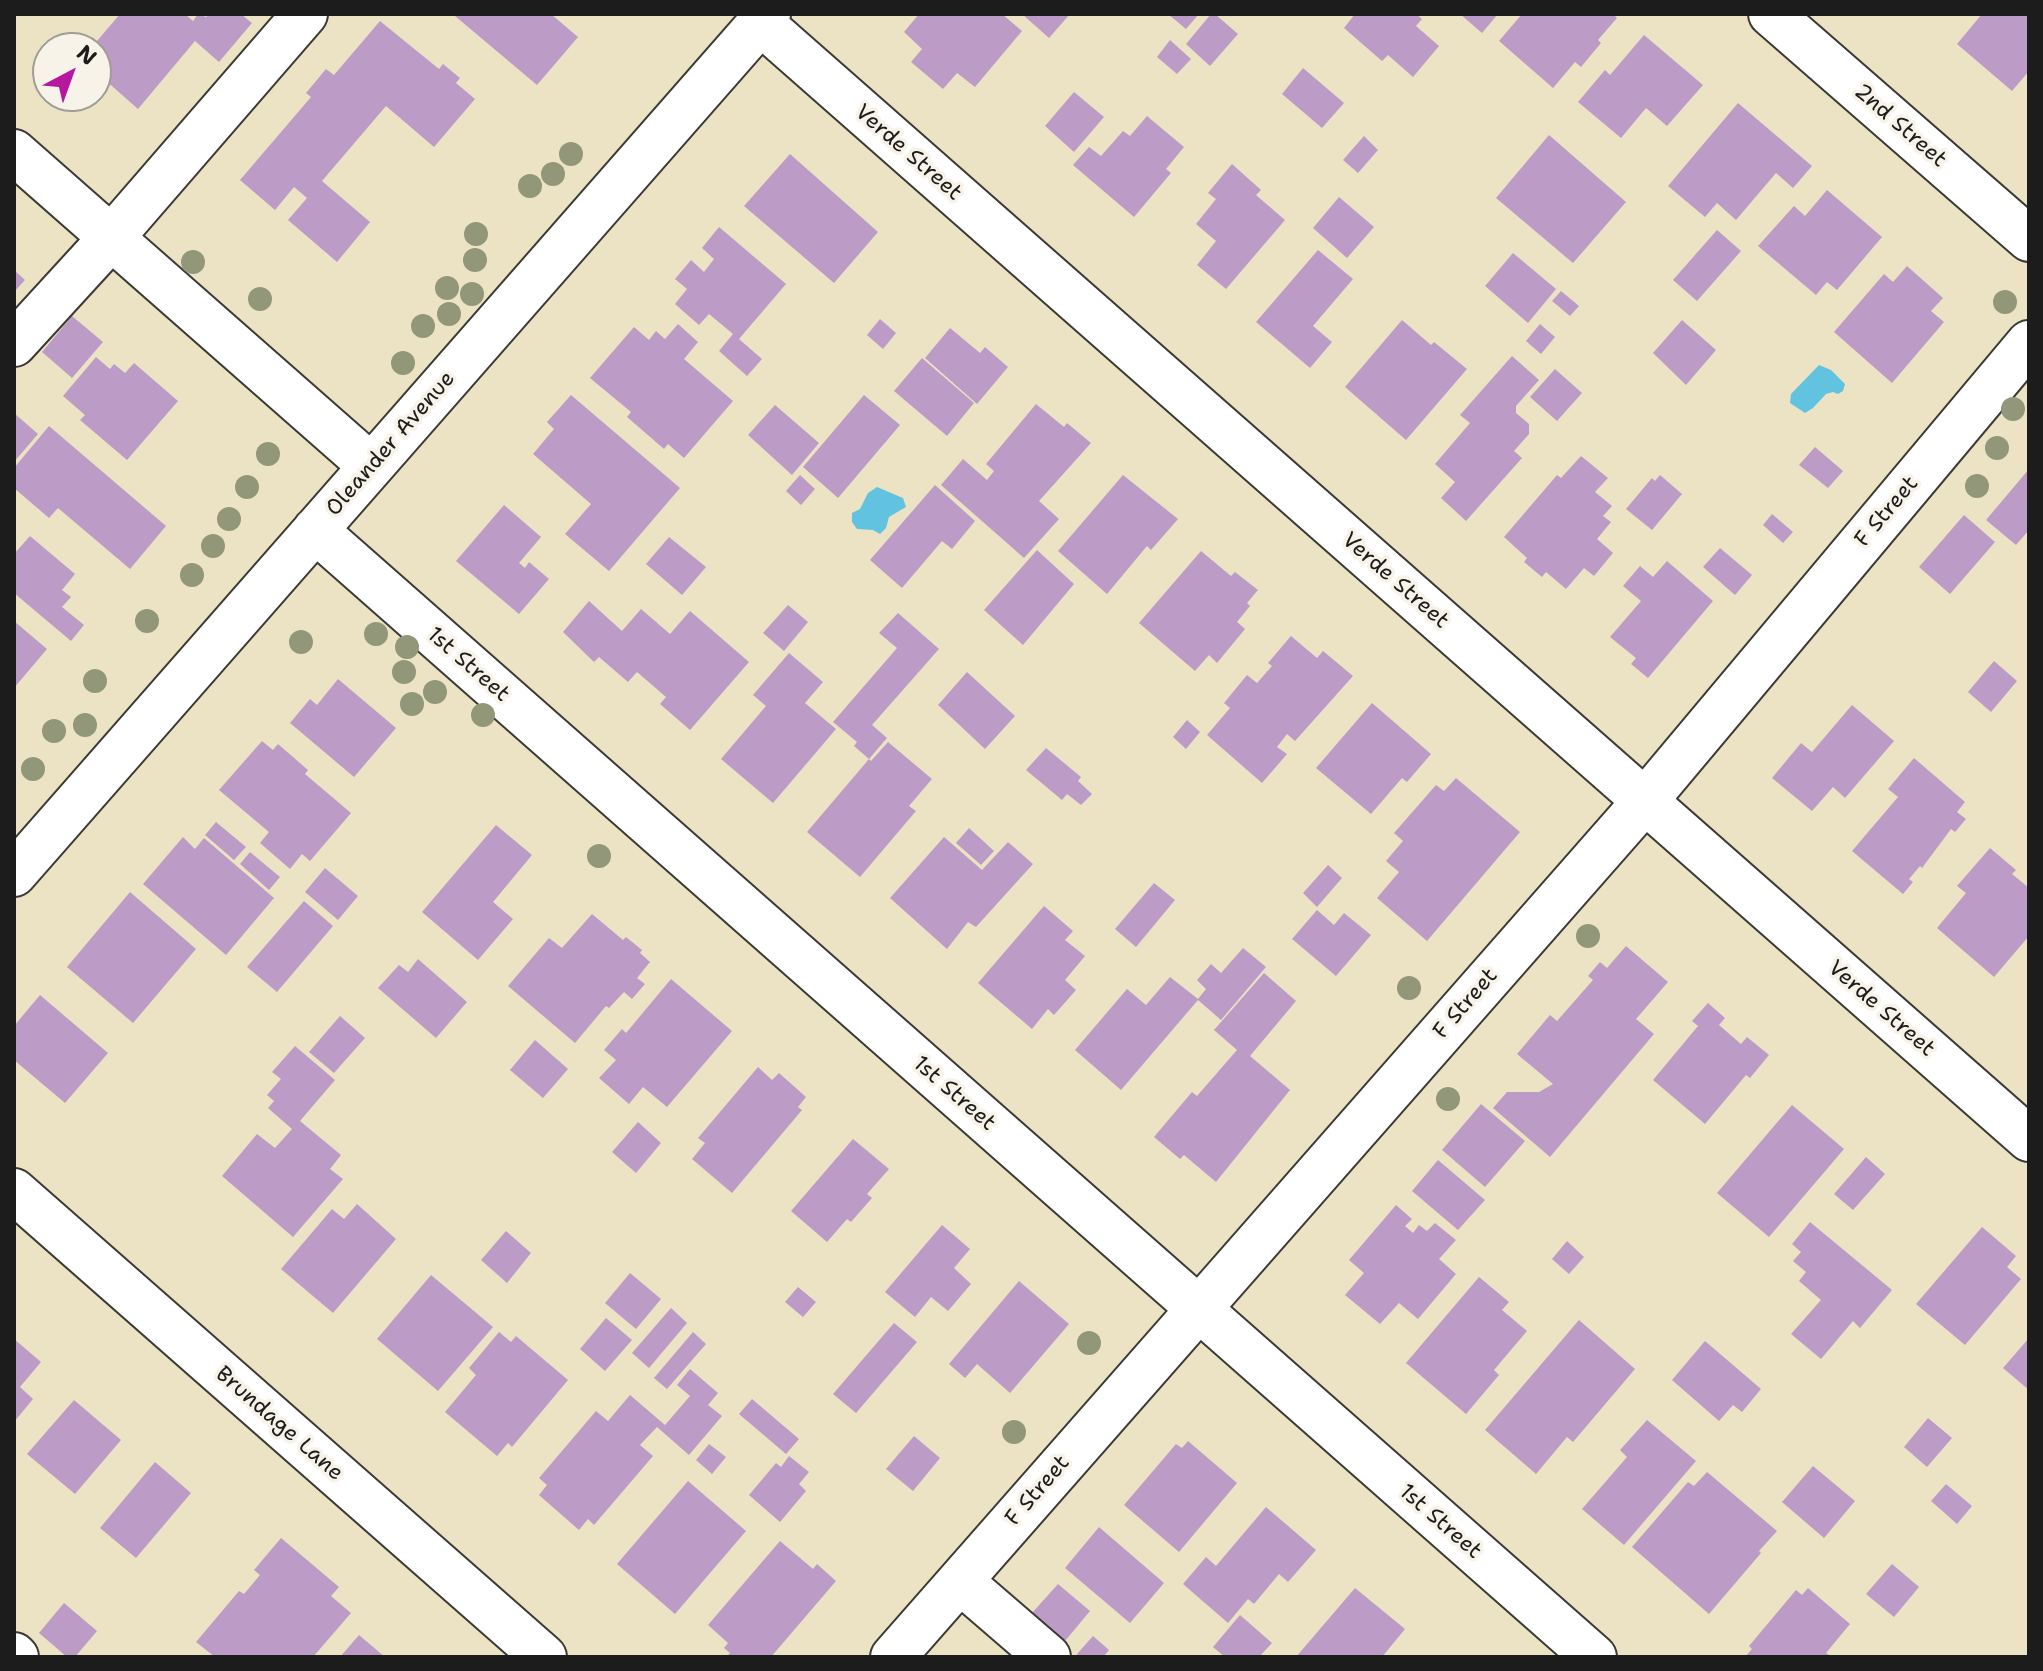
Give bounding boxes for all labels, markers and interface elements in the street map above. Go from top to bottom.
north arrow [32,32,112,112]
text: N [71,38,103,72]
street label: 2nd Street [1848,79,1952,173]
street label: Verde Street [849,99,967,207]
street label: Oleander Avenue [321,366,461,522]
street label: F Street [1850,471,1924,553]
street label: Verde Street [1336,527,1454,635]
street label: 1st Street [421,622,515,708]
street label: Verde Street [1822,955,1940,1063]
street label: F Street [1428,963,1504,1045]
street label: 1st Street [907,1051,1001,1137]
street label: Brundage Lane [210,1361,348,1487]
street label: F Street [1000,1450,1076,1532]
street label: 1st Street [1393,1479,1487,1565]

